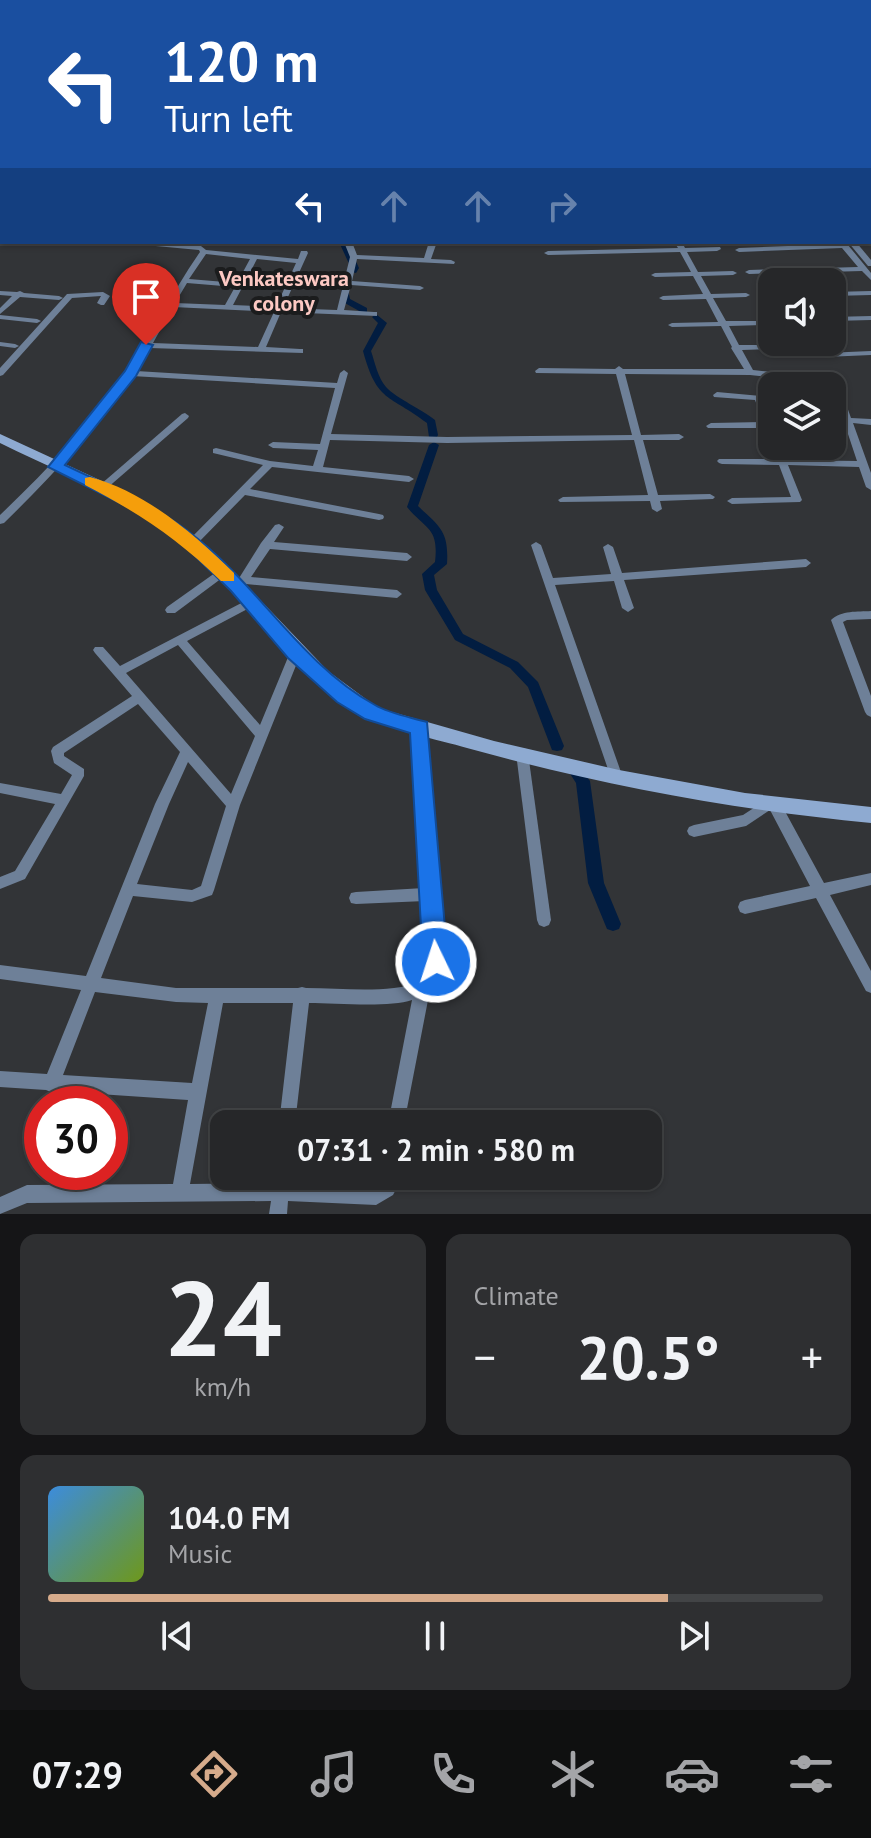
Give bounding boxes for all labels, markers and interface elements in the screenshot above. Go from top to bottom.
text: 120 m [164,25,319,97]
icon: left [32,32,136,136]
text: Turn left [164,95,293,142]
icon: left [288,184,332,228]
icon: ahead [372,184,416,228]
icon: ahead [456,184,500,228]
icon: right [540,184,584,228]
pin [112,263,180,345]
district label: Venkateswara colony [218,264,349,317]
map controls [758,268,846,460]
button: sound [758,268,846,356]
icon: arrive [124,275,168,319]
button: layers [758,372,846,460]
position arrow [394,920,478,1004]
speed limit sign: 30 [24,1086,128,1190]
text: 07:31 · 2 min · 580 m [297,1130,575,1169]
text: 24 [164,1250,282,1385]
text: Climate [474,1279,559,1312]
text: 20.5° [577,1318,720,1396]
text: − [474,1328,496,1385]
text: + [801,1328,823,1385]
text: km/h [194,1370,251,1403]
text: 104.0 FM [168,1498,290,1537]
text: Music [168,1537,232,1570]
icon: previous [155,1614,199,1658]
icon: pause [413,1614,457,1658]
icon: next [672,1614,716,1658]
icon: directions [186,1746,242,1802]
icon: music [306,1746,362,1802]
icon: phone [425,1746,481,1802]
icon: climate [545,1746,601,1802]
icon: car [664,1746,720,1802]
icon: filters [783,1746,839,1802]
text: 07:29 [32,1751,123,1798]

